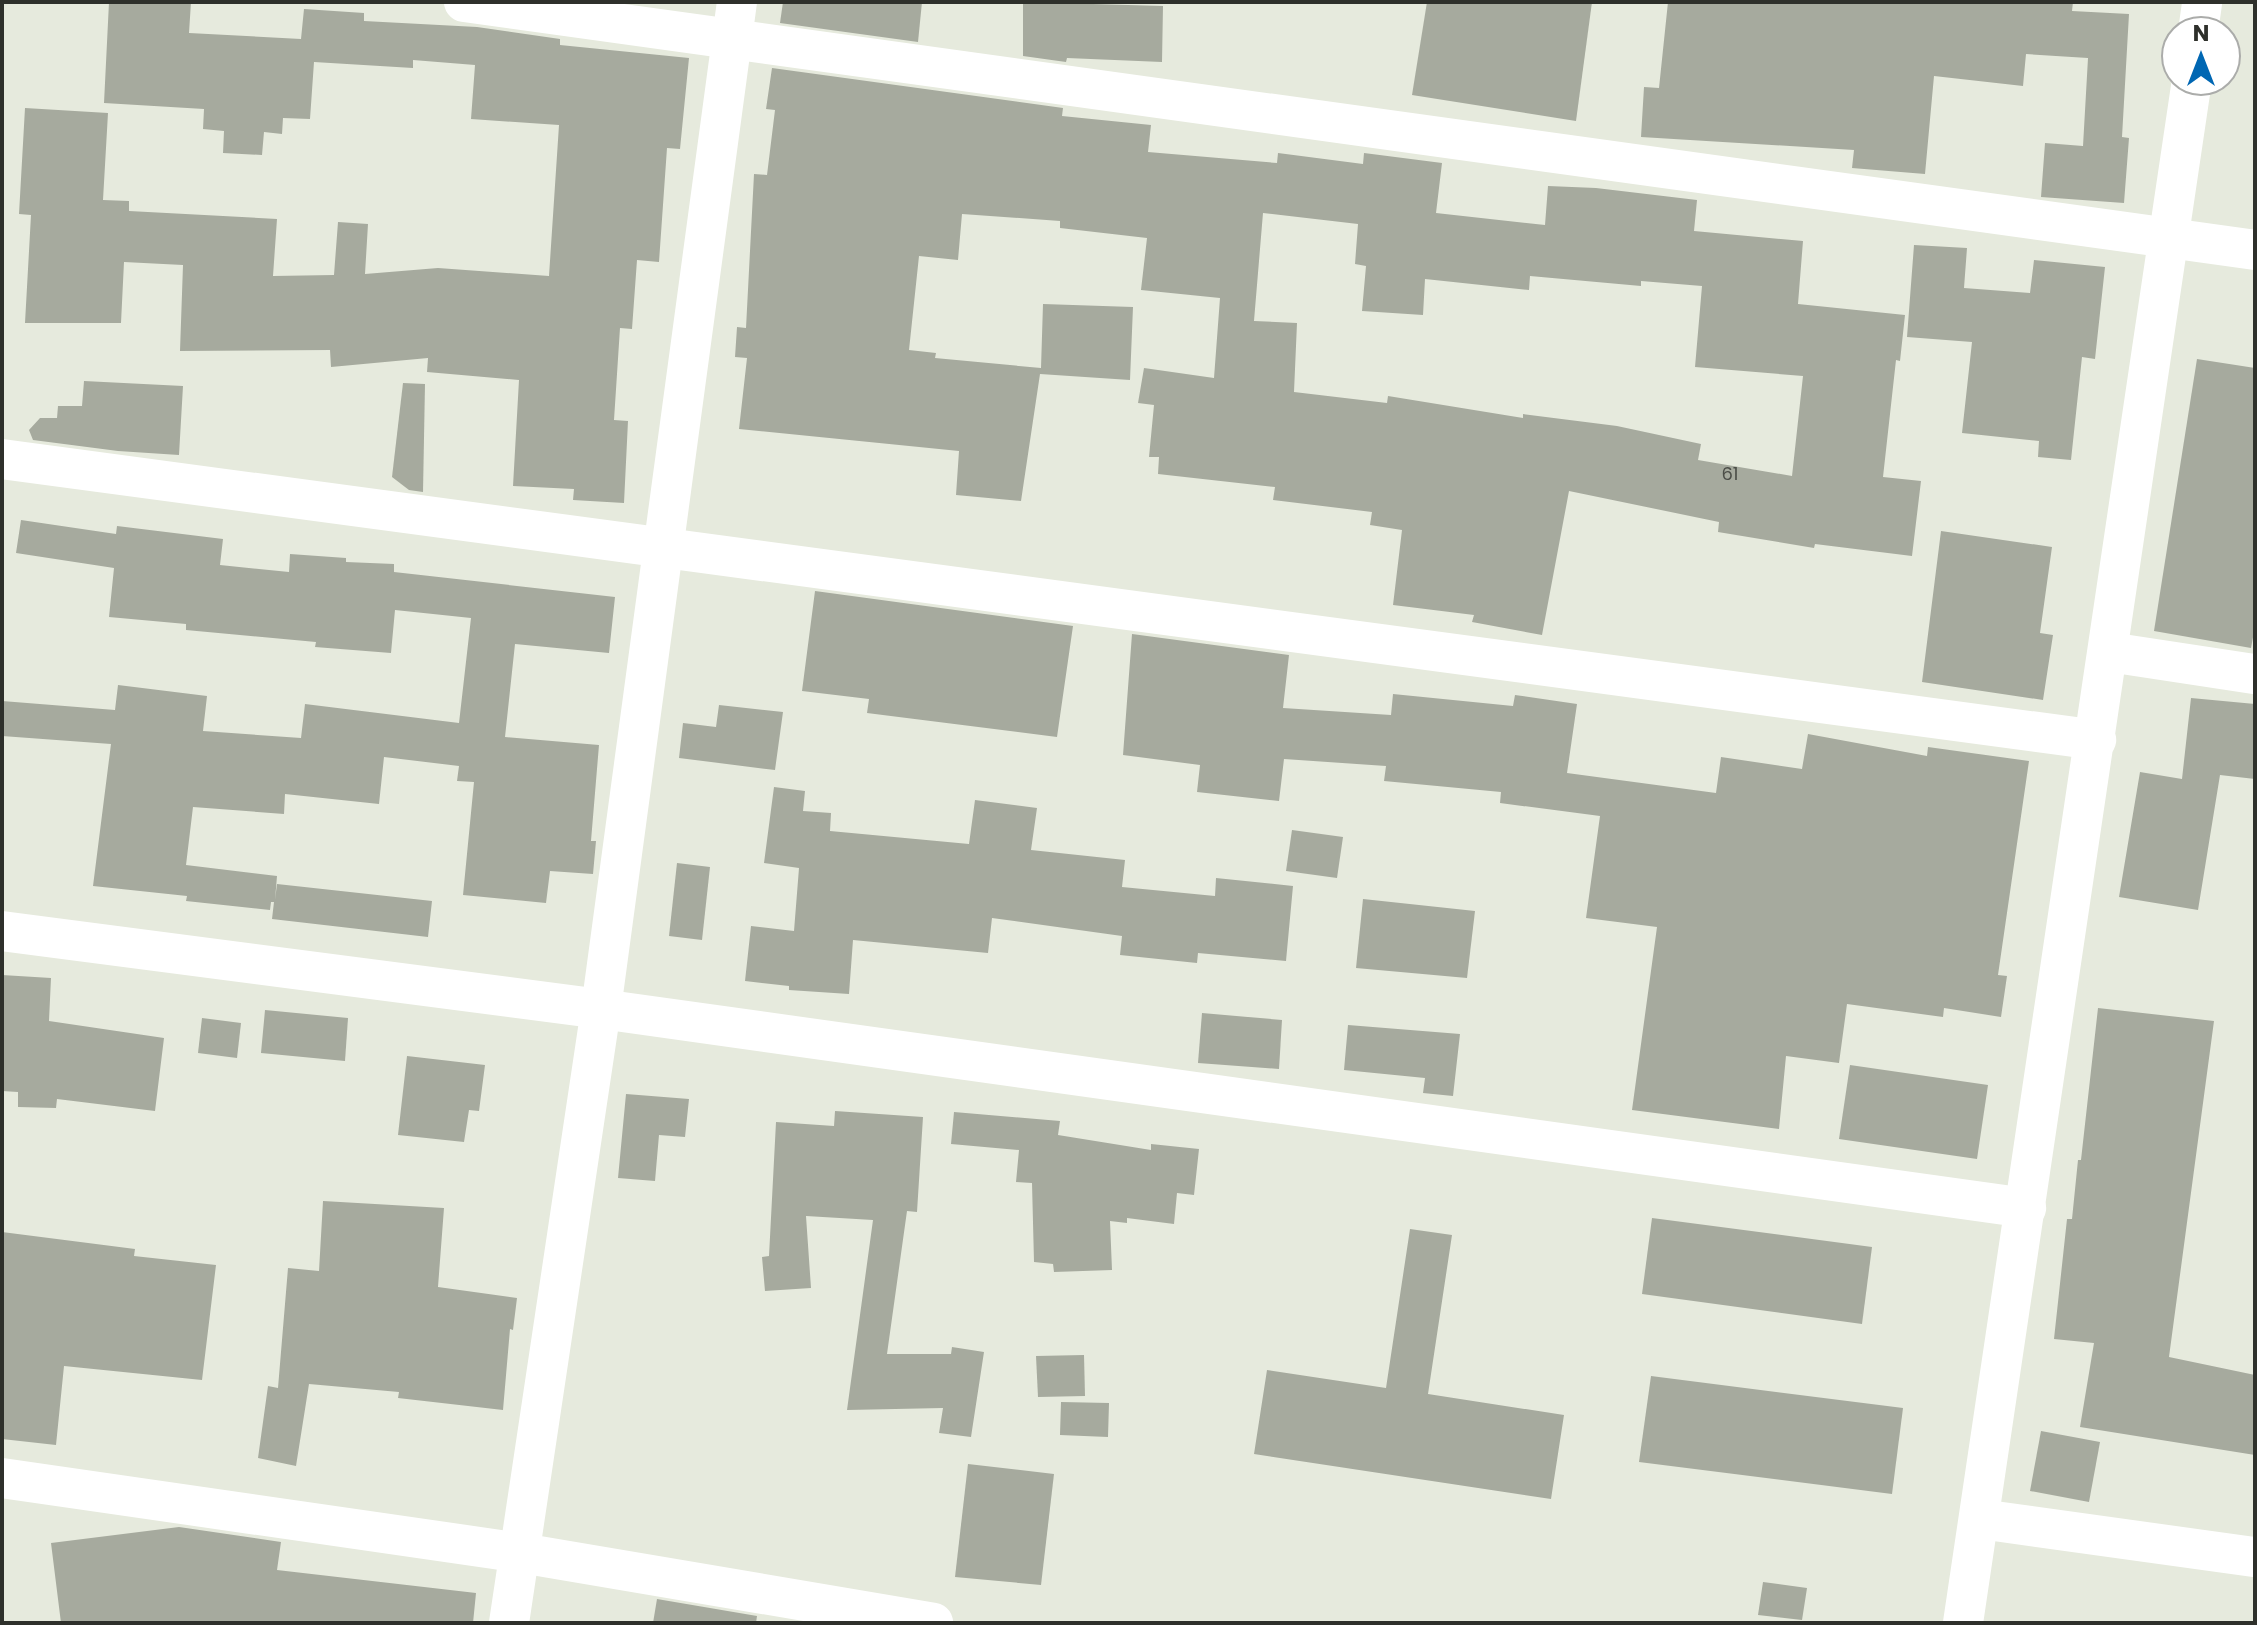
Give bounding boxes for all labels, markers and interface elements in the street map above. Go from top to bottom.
north arrow [2161,16,2241,96]
text: N [2193,18,2209,49]
house number: 61 [1721,463,1739,485]

